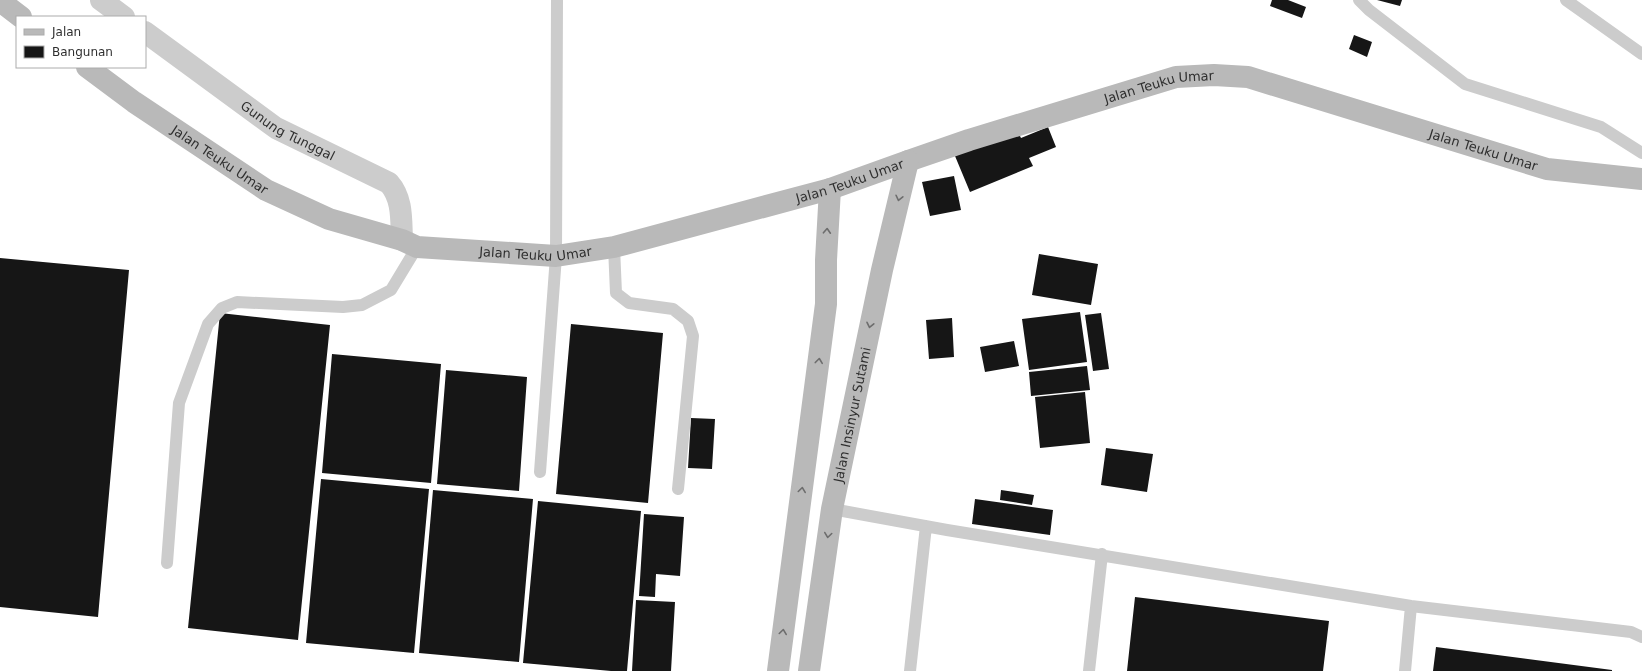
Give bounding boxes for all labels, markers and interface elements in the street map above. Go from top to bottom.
legend [16,16,146,68]
text: Jalan [51,25,81,39]
text: Bangunan [52,45,113,59]
street label: Jalan Teuku Umar [1101,67,1215,106]
street label: Gunung Tunggal [238,97,337,163]
street label: Jalan Teuku Umar [168,121,272,197]
street label: Jalan Teuku Umar [1426,125,1540,173]
street label: Jalan Teuku Umar [793,155,906,206]
one-way arrow [895,195,903,202]
one-way arrow [823,228,832,234]
street label: Jalan Teuku Umar [478,243,593,264]
one-way arrow [866,322,874,328]
street label: Jalan Insinyur Sutami [830,346,873,485]
one-way arrow [814,358,823,364]
one-way arrow [797,487,806,493]
one-way arrow [824,532,833,538]
one-way arrow [778,629,787,635]

